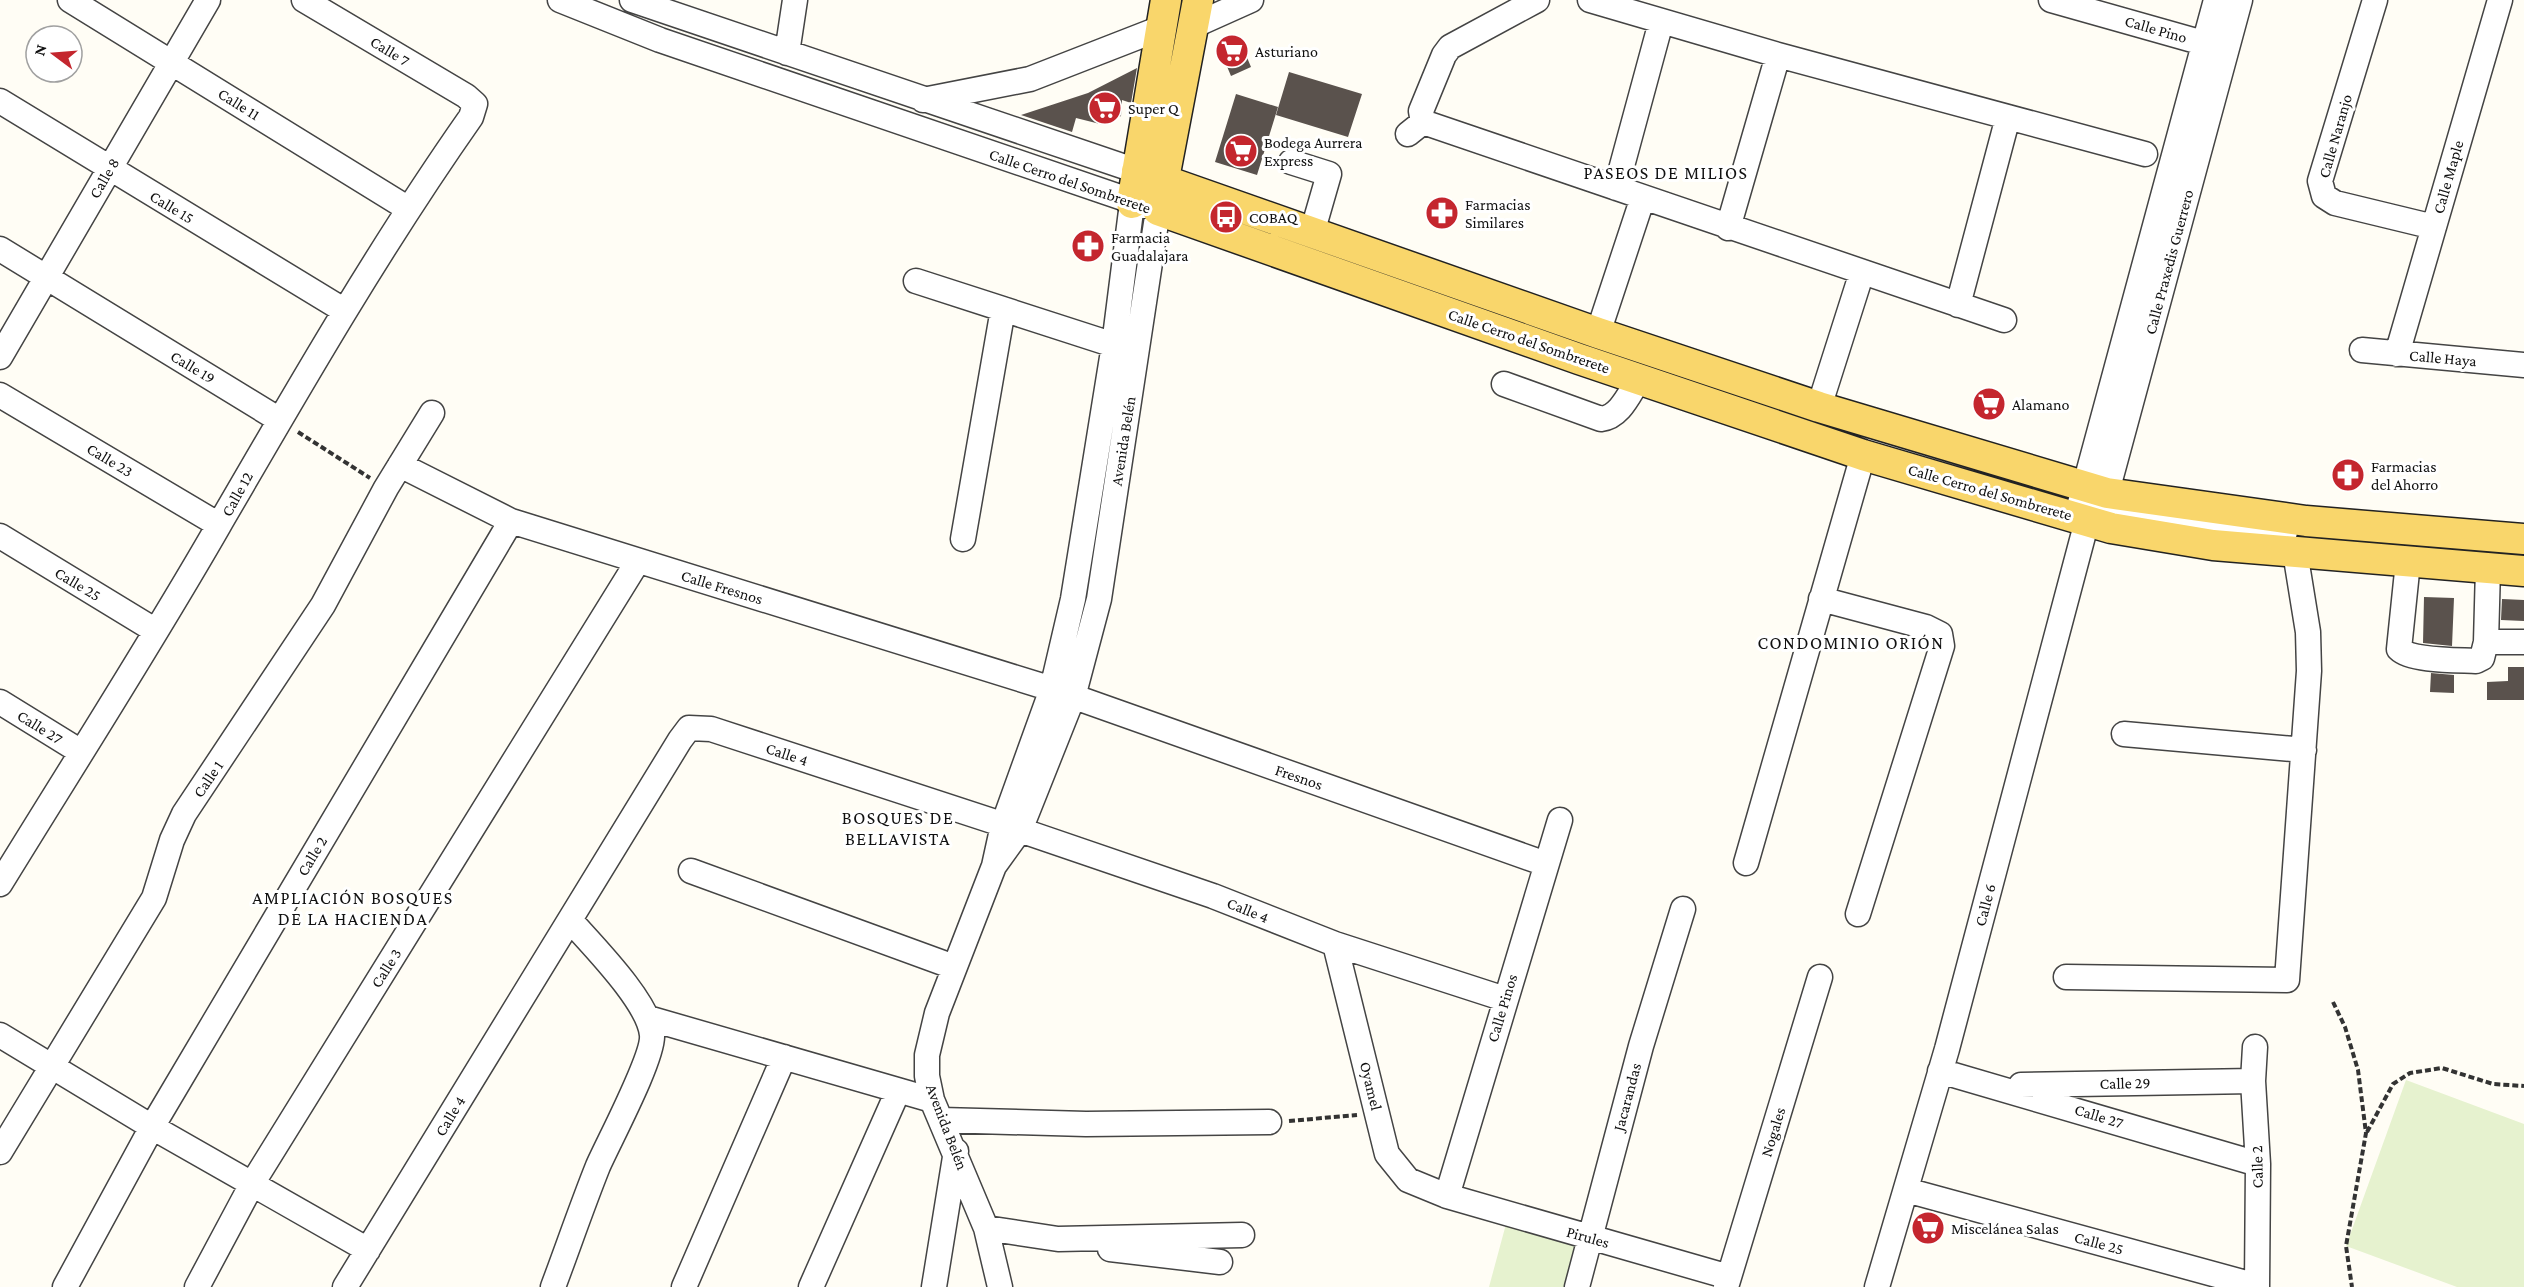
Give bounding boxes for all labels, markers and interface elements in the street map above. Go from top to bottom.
street label: Calle Pino [2123,12,2189,46]
north arrow [24,24,84,84]
street label: Calle 7 [367,33,413,70]
supermarket icon: Asturiano [1214,33,1250,69]
text: N [30,42,50,58]
place label: Asturiano [1255,43,1318,60]
street label: Calle 11 [215,85,263,123]
supermarket icon: Super Q [1087,90,1123,126]
street label: Calle Naranjo [2315,92,2356,180]
place label: Super Q [1128,100,1180,118]
supermarket icon: Bodega Aurrera Express [1223,133,1259,169]
place label: Bodega Aurrera Express [1264,134,1363,170]
street label: Calle Maple [2429,138,2468,216]
street label: Calle Cerro del Sombrerete [987,145,1153,217]
street label: Calle 8 [86,155,122,201]
district label: PASEOS DE MILIOS [1584,163,1748,183]
street label: Calle 15 [147,187,197,227]
street label: Calle Praxedis Guerrero [2141,188,2197,336]
pharmacy icon: Farmacias Similares [1424,195,1460,231]
place label: Farmacias Similares [1465,196,1530,231]
bus stop icon: COBAQ [1208,199,1244,235]
place label: COBAQ [1249,209,1299,226]
pharmacy icon: Farmacia Guadalajara [1070,228,1106,264]
place label: Farmacia Guadalajara [1111,229,1189,265]
street label: Calle Cerro del Sombrerete [1446,305,1612,377]
street label: Calle 19 [168,347,218,387]
street label: Calle Haya [2408,347,2478,370]
supermarket icon: Alamano [1971,386,2007,422]
street label: Avenida Belén [1108,395,1139,487]
place label: Alamano [2012,396,2070,413]
street label: Calle 23 [84,440,136,480]
pharmacy icon: Farmacias del Ahorro [2330,457,2366,493]
place label: Farmacias del Ahorro [2371,458,2438,493]
street label: Calle Cerro del Sombrerete [1906,460,2074,524]
street label: Calle 12 [218,468,256,519]
street label: Calle 25 [52,564,104,604]
street label: Calle Fresnos [679,567,765,607]
district label: CONDOMINIO ORIÓN [1758,633,1944,653]
street label: Calle 27 [14,707,66,748]
street label: Calle 4 [764,739,810,769]
street label: Calle 1 [190,757,226,801]
street label: Fresnos [1273,761,1325,793]
district label: BOSQUES DE BELLAVISTA [842,808,954,849]
street label: Calle 2 [294,833,331,879]
street label: Calle 6 [1971,882,1999,928]
district label: AMPLIACIÓN BOSQUES DE LA HACIENDA [252,888,454,929]
street label: Calle 4 [1225,894,1271,926]
street label: Calle 3 [367,945,405,991]
street label: Calle Pinos [1484,972,1520,1044]
street label: Oyamel [1356,1060,1385,1112]
street label: Jacarandas [1609,1061,1645,1135]
street label: Calle 29 [2099,1074,2151,1092]
street label: Avenida Belén [923,1082,971,1173]
street label: Calle 4 [432,1093,468,1139]
street label: Calle 27 [2073,1101,2126,1132]
street label: Nogales [1757,1105,1790,1159]
street label: Calle 2 [2248,1145,2266,1189]
supermarket icon: Miscelánea Salas [1910,1210,1946,1246]
place label: Miscelánea Salas [1951,1220,2059,1237]
street label: Pirules [1565,1223,1611,1251]
street label: Calle 25 [2072,1228,2126,1258]

